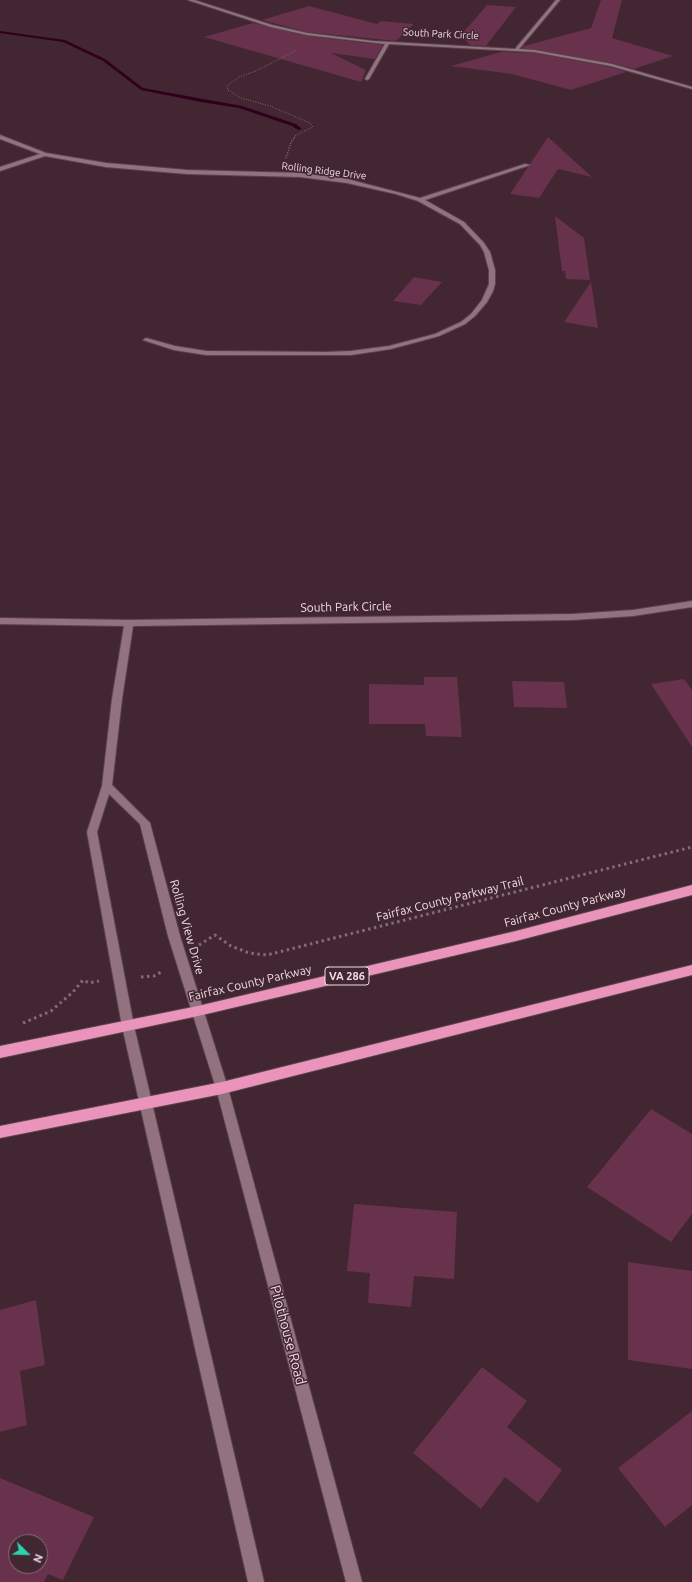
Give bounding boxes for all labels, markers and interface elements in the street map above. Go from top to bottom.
street label: South Park Circle [403,26,479,42]
street label: Rolling Ridge Drive [281,160,367,182]
street label: South Park Circle [300,599,392,615]
street label: Fairfax County Parkway Trail [375,874,525,924]
street label: Rolling View Drive [167,878,207,976]
street label: Fairfax County Parkway [503,884,627,930]
street label: Fairfax County Parkway [187,962,313,1004]
road number: VA 286 [325,967,369,985]
street label: Pilothouse Road [267,1283,309,1387]
north arrow [8,1534,48,1574]
text: N [31,1552,45,1564]

